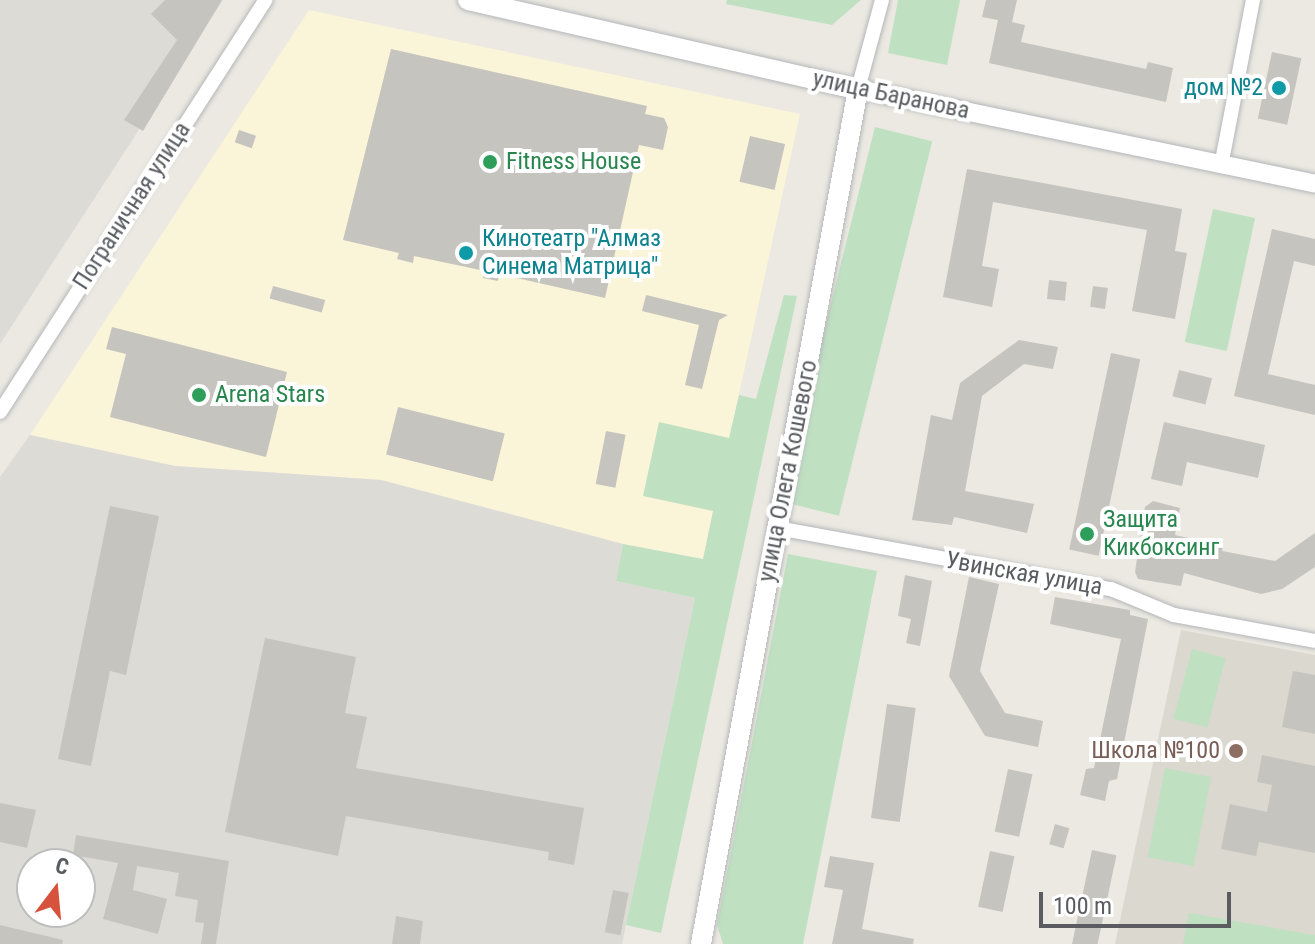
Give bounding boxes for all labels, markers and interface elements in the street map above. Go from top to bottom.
street label: улица Баранова [810,64,972,126]
place label: дом №2 [1184,74,1263,102]
marker: дом №2 [1270,79,1288,97]
street label: Пограничная улица [67,117,197,295]
place label: Fitness House [506,148,641,176]
marker: Fitness House [481,153,499,171]
place label: Кинотеатр "Алмаз Синема Матрица" [482,225,661,281]
marker: Кинотеатр "Алмаз Синема Матрица" [457,244,475,262]
street label: улица Олега Кошевого [752,358,824,584]
place label: Arena Stars [215,381,325,409]
marker: Arena Stars [190,386,208,404]
place label: Защита Кикбоксинг [1103,506,1219,562]
marker: Защита Кикбоксинг [1078,525,1096,543]
street label: Увинская улица [943,546,1105,602]
place label: Школа №100 [1091,737,1220,765]
marker: Школа №100 [1227,742,1245,760]
north arrow [16,848,96,928]
text: С [53,853,72,880]
scale bar [1043,876,1235,926]
text: 100 m [1053,892,1112,920]

